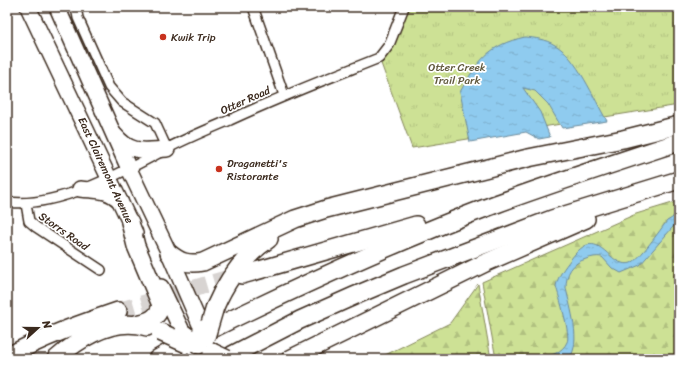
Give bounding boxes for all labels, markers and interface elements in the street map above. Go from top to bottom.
place label: Kwik Trip [171,28,216,47]
marker: Kwik Trip [158,32,168,42]
park label: Otter Creek Trail Park [428,58,486,90]
street label: Otter Road [217,81,274,120]
street label: East Clairemont Avenue [72,114,139,227]
place label: Draganetti's Ristorante [227,154,288,186]
marker: Draganetti's Ristorante [214,164,224,174]
street label: Storrs Road [35,207,94,256]
north arrow [18,308,58,348]
text: N [36,317,57,332]

